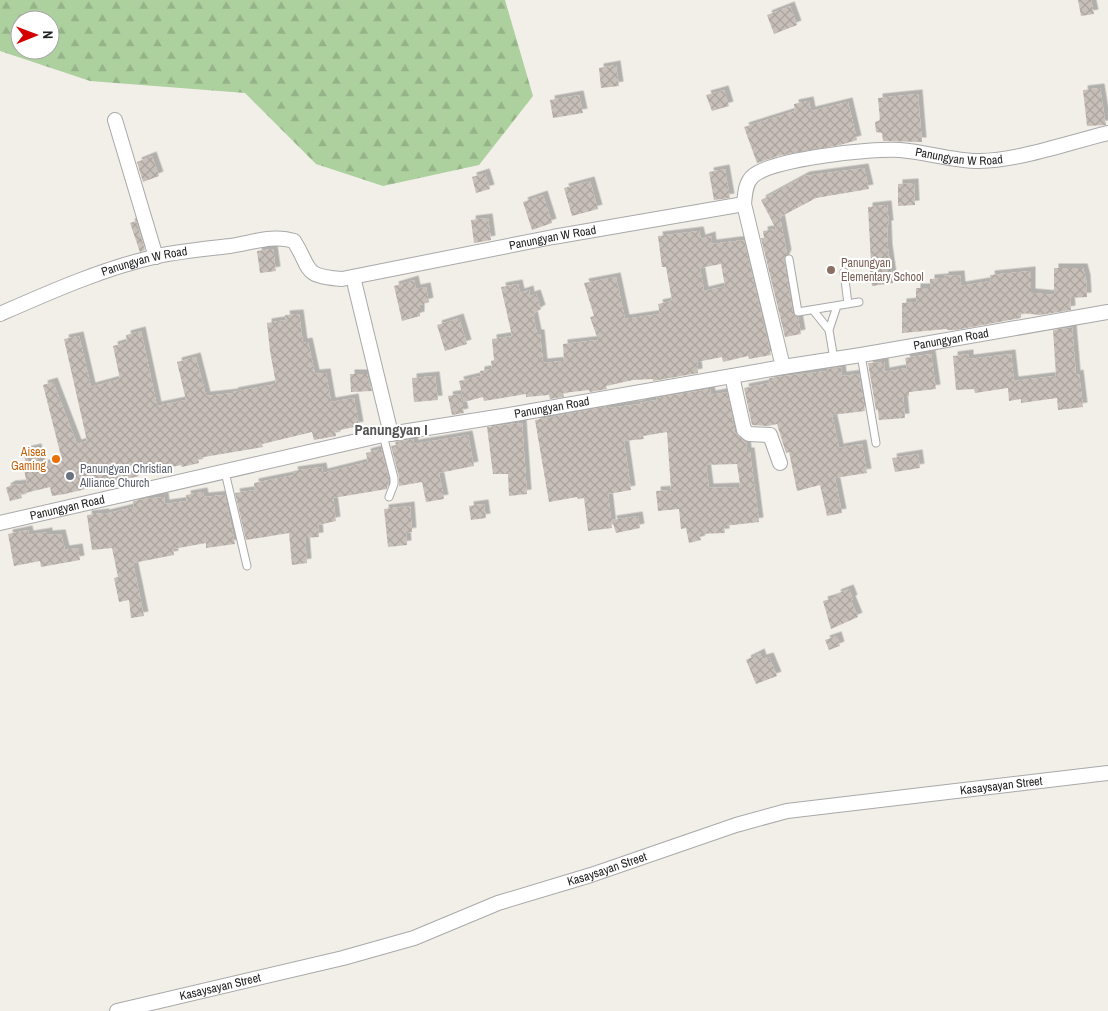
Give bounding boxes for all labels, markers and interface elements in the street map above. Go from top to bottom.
north arrow [10,10,60,60]
text: N [39,30,57,39]
street label: Panungyan W Road [914,144,1004,169]
street label: Panungyan W Road [508,222,597,254]
street label: Panungyan W Road [99,243,188,280]
place label: Panungyan Elementary School [841,255,924,285]
marker: Panungyan Elementary School [825,264,837,276]
street label: Panungyan Road [912,325,990,354]
street label: Panungyan Road [513,393,591,422]
district label: Panungyan I [354,419,428,440]
place label: Aisea Gaming [11,444,47,474]
marker: Aisea Gaming [50,453,62,465]
place label: Panungyan Christian Alliance Church [79,461,172,491]
marker: Panungyan Christian Alliance Church [64,470,76,482]
street label: Panungyan Road [28,491,106,524]
street label: Kasaysayan Street [959,773,1044,798]
street label: Kasaysayan Street [565,848,649,890]
street label: Kasaysayan Street [178,970,263,1004]

